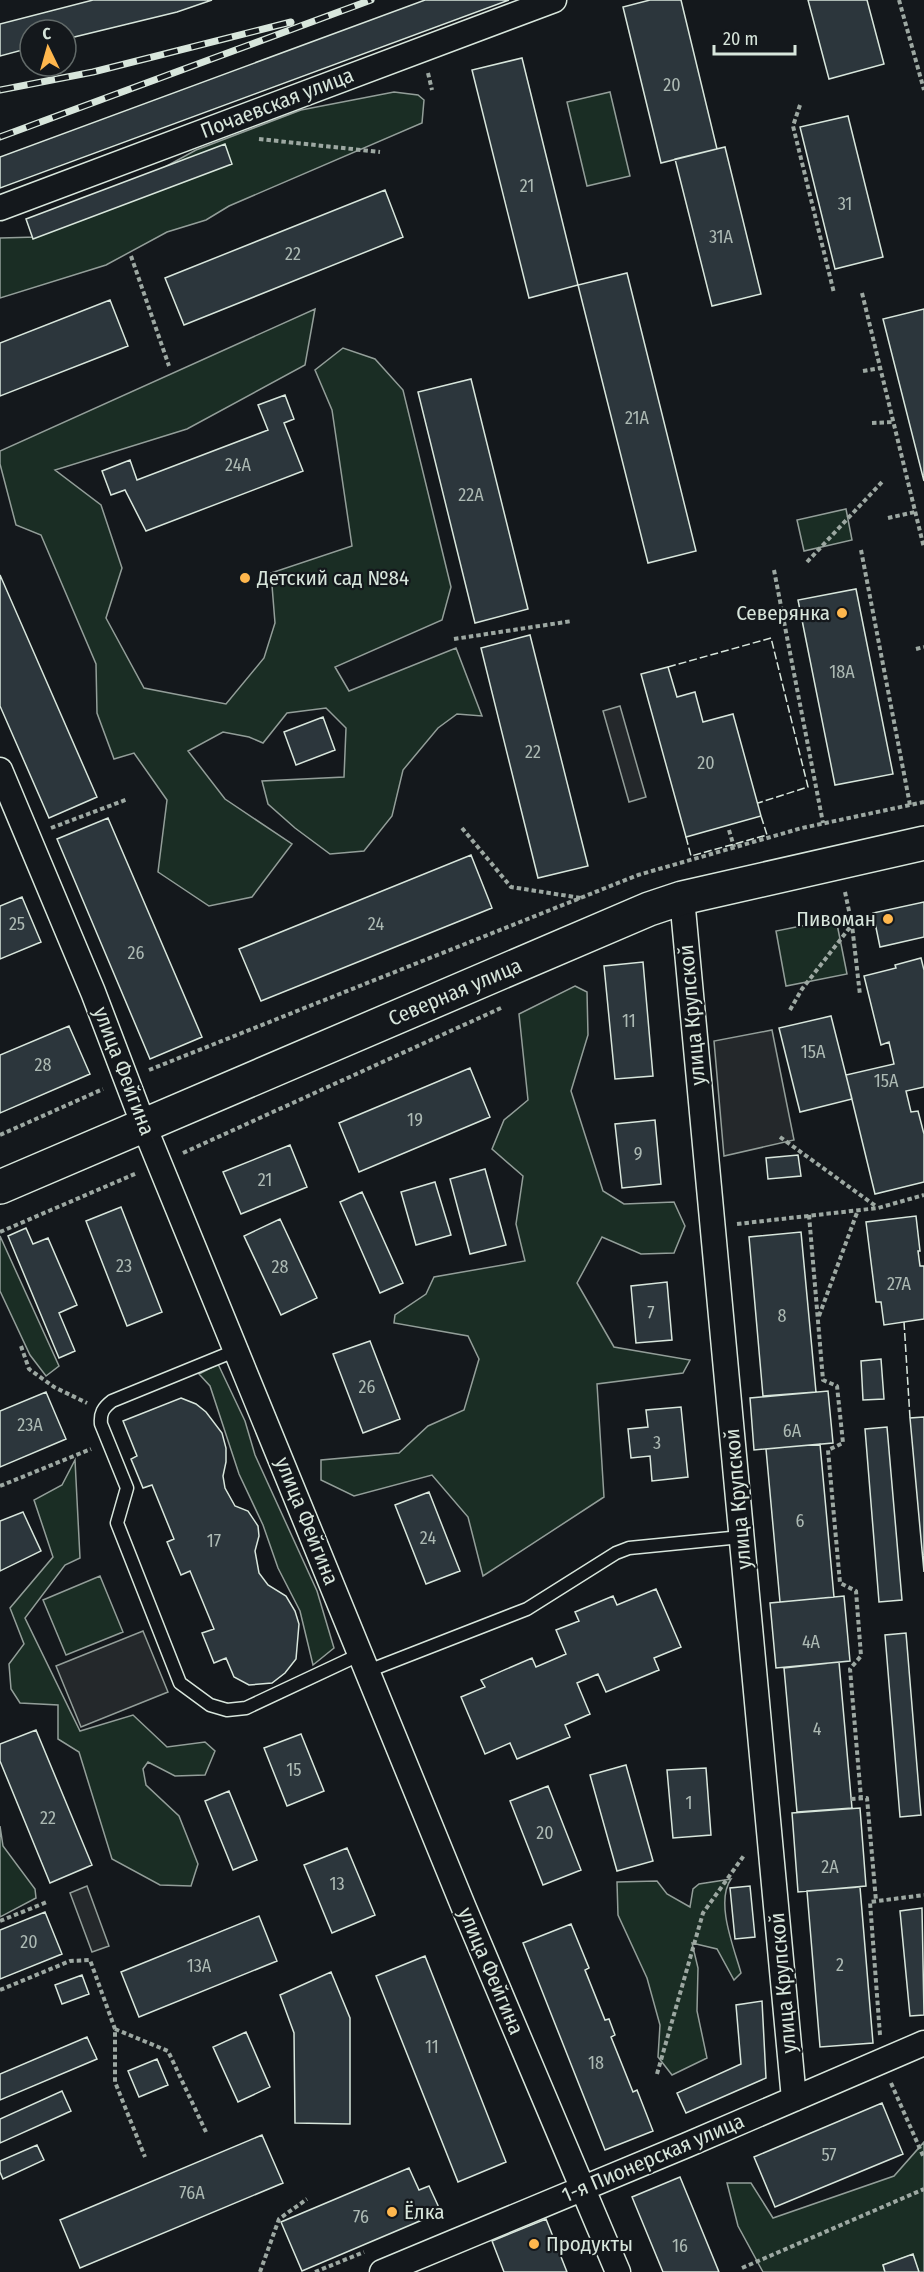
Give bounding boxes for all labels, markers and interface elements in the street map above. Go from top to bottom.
north arrow [18,18,78,78]
scale bar [714,18,795,56]
text: С [42,24,52,43]
text: 20 m [723,28,758,50]
street label: Почаевская улица [197,62,357,144]
house number: 20 [663,74,681,96]
house number: 21 [520,175,534,197]
house number: 31 [838,193,852,215]
house number: 31А [709,226,734,248]
house number: 22 [285,243,301,265]
house number: 21А [625,407,650,429]
house number: 24А [225,454,251,476]
house number: 22А [458,484,484,506]
place label: Детский сад №84 [256,565,409,591]
marker: Детский сад №84 [238,571,252,585]
place label: Северянка [736,600,830,626]
marker: Северянка [835,606,849,620]
house number: 18А [829,661,855,683]
house number: 22 [525,741,541,763]
house number: 20 [697,752,715,774]
place label: Пивоман [796,906,876,932]
marker: Пивоман [881,912,895,926]
house number: 25 [9,913,25,935]
house number: 24 [368,913,384,935]
house number: 26 [128,942,145,964]
street label: улица Крупской [673,943,711,1087]
street label: Северная улица [385,952,525,1032]
street label: улица Фейгина [88,1003,160,1139]
house number: 11 [622,1010,636,1032]
house number: 15А [801,1041,826,1063]
house number: 28 [35,1054,51,1076]
house number: 15А [874,1070,899,1092]
house number: 19 [407,1109,423,1131]
house number: 9 [634,1143,642,1165]
house number: 21 [258,1169,272,1191]
house number: 23 [116,1255,132,1277]
house number: 28 [272,1256,288,1278]
house number: 27А [887,1273,912,1295]
house number: 7 [647,1302,655,1324]
house number: 8 [778,1305,787,1327]
house number: 26 [359,1376,376,1398]
house number: 23А [17,1414,43,1436]
house number: 6А [783,1420,802,1442]
street label: улица Крупской [719,1427,757,1571]
house number: 3 [653,1432,661,1454]
street label: улица Фейгина [270,1453,344,1589]
house number: 6 [796,1510,805,1532]
house number: 24 [420,1527,436,1549]
house number: 17 [207,1530,221,1552]
house number: 4А [802,1631,821,1653]
house number: 4 [813,1718,822,1740]
house number: 15 [286,1759,302,1781]
house number: 1 [685,1792,693,1814]
house number: 22 [40,1807,56,1829]
house number: 20 [536,1822,554,1844]
house number: 2А [821,1856,839,1878]
house number: 13 [329,1873,345,1895]
street label: улица Фейгина [453,1904,529,2038]
street label: улица Крупской [764,1911,802,2055]
house number: 20 [20,1931,38,1953]
house number: 2 [836,1954,844,1976]
house number: 13А [187,1955,212,1977]
house number: 11 [425,2036,439,2058]
house number: 18 [588,2052,604,2074]
street label: 1-я Пионерская улица [558,2108,748,2208]
house number: 57 [821,2144,837,2166]
house number: 76А [179,2182,205,2204]
place label: Ёлка [404,2199,444,2225]
marker: Ёлка [385,2205,399,2219]
house number: 76 [353,2206,369,2228]
place label: Продукты [546,2231,633,2257]
house number: 16 [672,2235,688,2257]
marker: Продукты [527,2237,541,2251]

